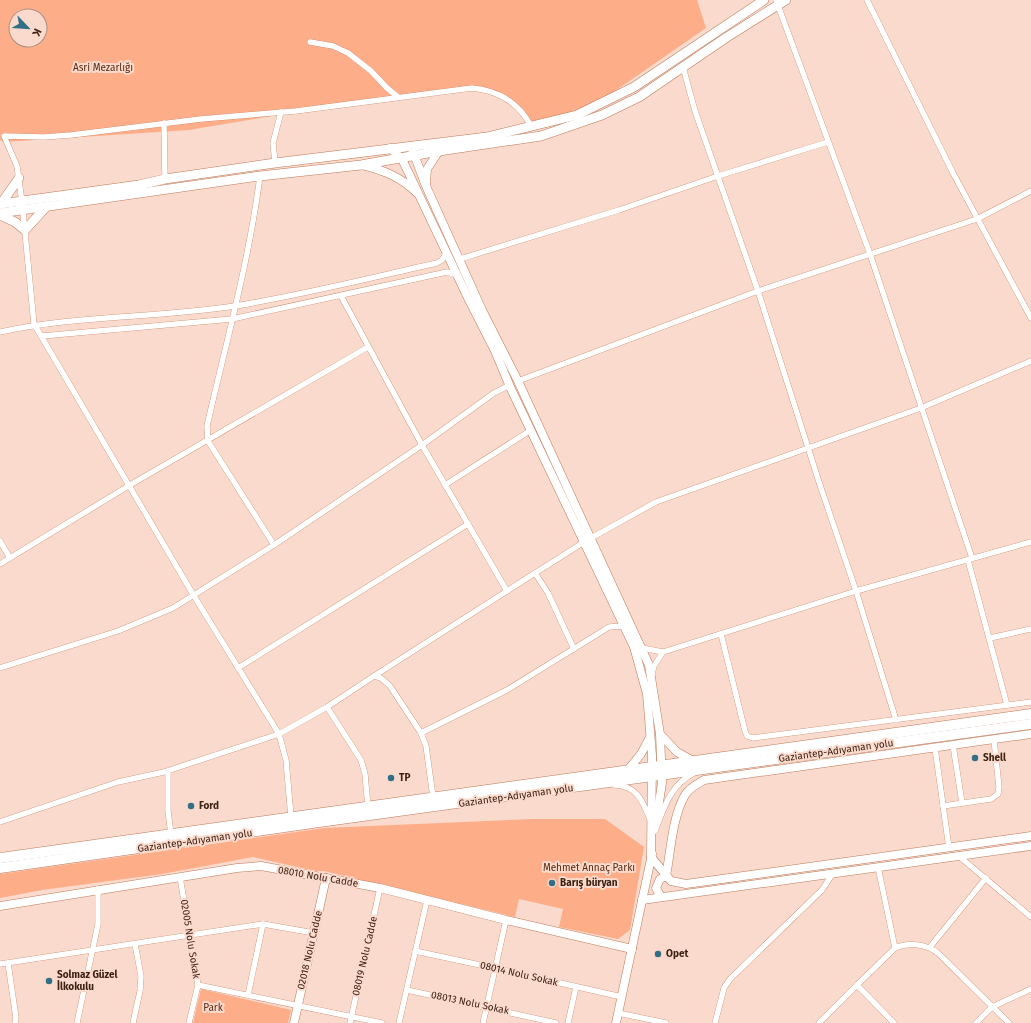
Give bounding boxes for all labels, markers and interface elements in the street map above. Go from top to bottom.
north arrow [8,8,48,48]
text: K [29,26,44,39]
park label: Asri Mezarlığı [73,62,133,74]
street label: Gaziantep-Adıyaman yolu [778,737,894,765]
place label: Shell [983,752,1006,764]
marker: Shell [970,753,980,763]
place label: TP [399,772,410,784]
marker: TP [386,773,396,783]
street label: Gaziantep-Adıyaman yolu [458,782,574,810]
place label: Ford [199,800,219,812]
marker: Ford [186,801,196,811]
street label: Gaziantep-Adıyaman yolu [137,827,253,855]
park label: Mehmet Annaç Parkı [543,862,635,874]
street label: 08010 Nolu Cadde [277,864,359,890]
place label: Barış büryan [560,877,618,889]
marker: Barış büryan [547,878,557,888]
street label: 02005 Nolu Sokak [178,898,202,980]
street label: 02018 Nolu Cadde [295,909,325,991]
street label: 08019 Nolu Cadde [350,915,380,997]
place label: Opet [666,948,688,960]
marker: Opet [653,949,663,959]
street label: 08014 Nolu Sokak [479,959,560,989]
place label: Solmaz Güzel İlkokulu [57,969,118,993]
marker: Solmaz Güzel İlkokulu [44,976,54,986]
street label: 08013 Nolu Sokak [430,989,511,1017]
park label: Park [203,1002,224,1014]

